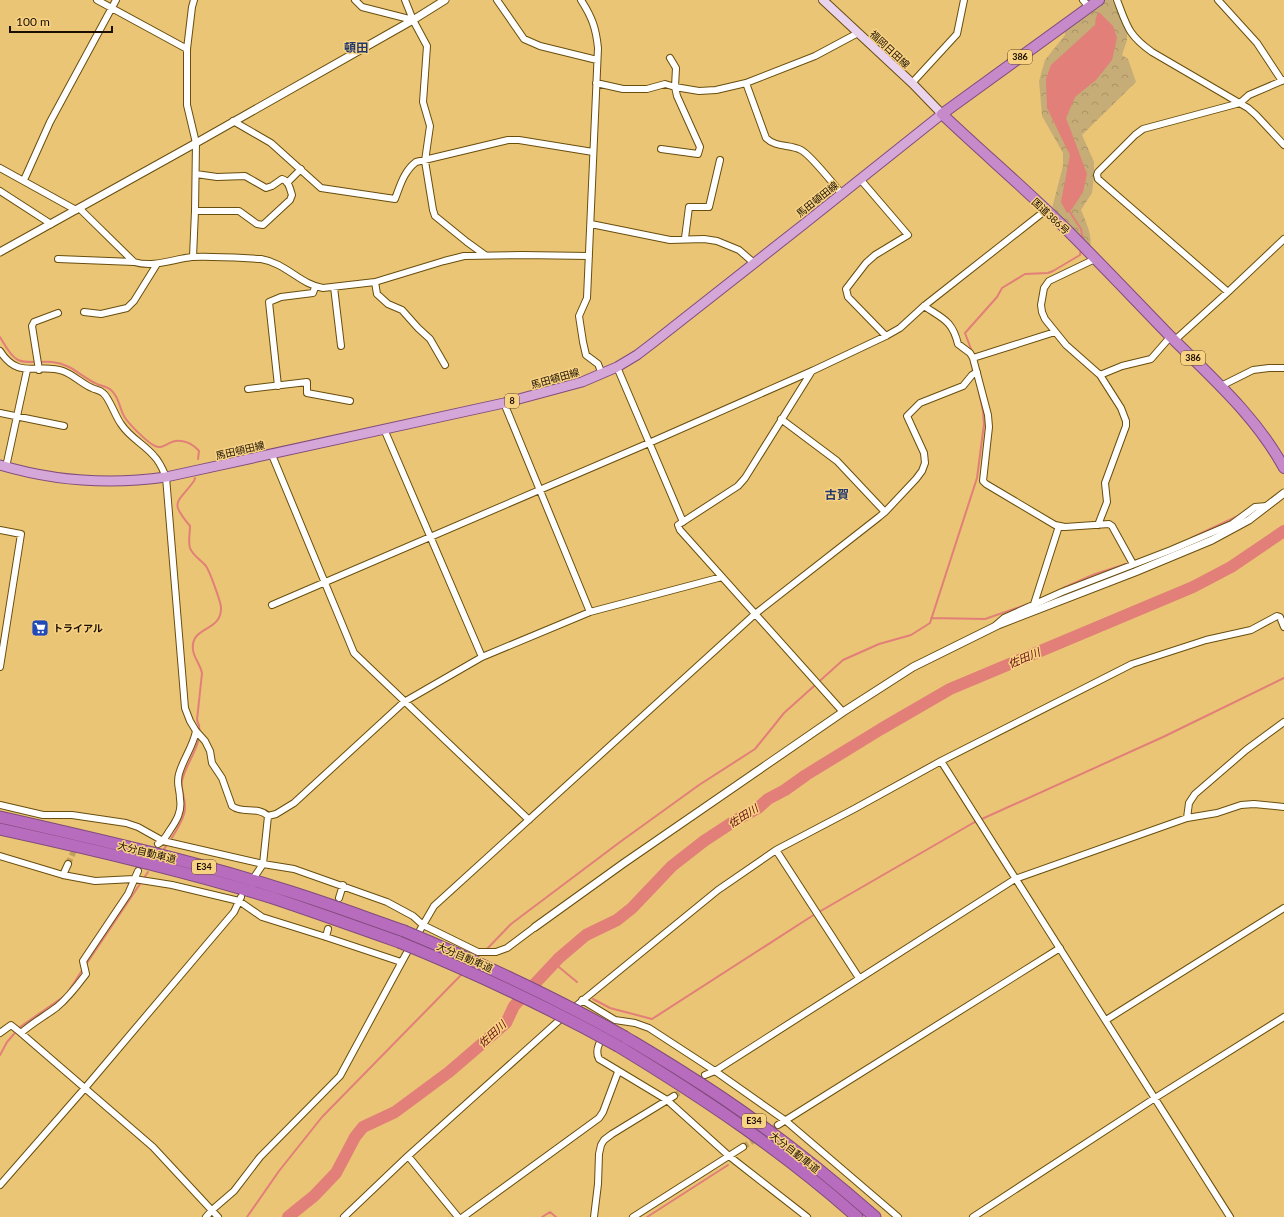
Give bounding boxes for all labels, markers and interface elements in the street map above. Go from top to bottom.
scale bar [10,8,112,34]
text: 100 m [16,14,50,29]
street label: 福岡日田線 [868,28,912,70]
district label: 頓田 [344,40,368,55]
road number: 386 [1008,50,1032,64]
street label: 馬田頓田線 [794,179,840,219]
street label: 国道386号 [1030,195,1072,237]
road number: 386 [1181,351,1205,365]
street label: 馬田頓田線 [529,365,581,391]
road number: 8 [505,394,519,408]
street label: 馬田頓田線 [214,439,266,461]
district label: 古賀 [825,487,849,502]
supermarket icon: トライアル [30,618,50,638]
place label: トライアル [53,622,103,634]
water label: 佐田川 [1006,645,1042,670]
water label: 佐田川 [725,801,761,830]
street label: 大分自動車道 [116,839,178,865]
road number: E34 [192,860,216,874]
street label: 大分自動車道 [435,940,495,974]
water label: 佐田川 [475,1017,509,1050]
road number: E34 [742,1114,766,1128]
street label: 大分自動車道 [768,1129,822,1175]

